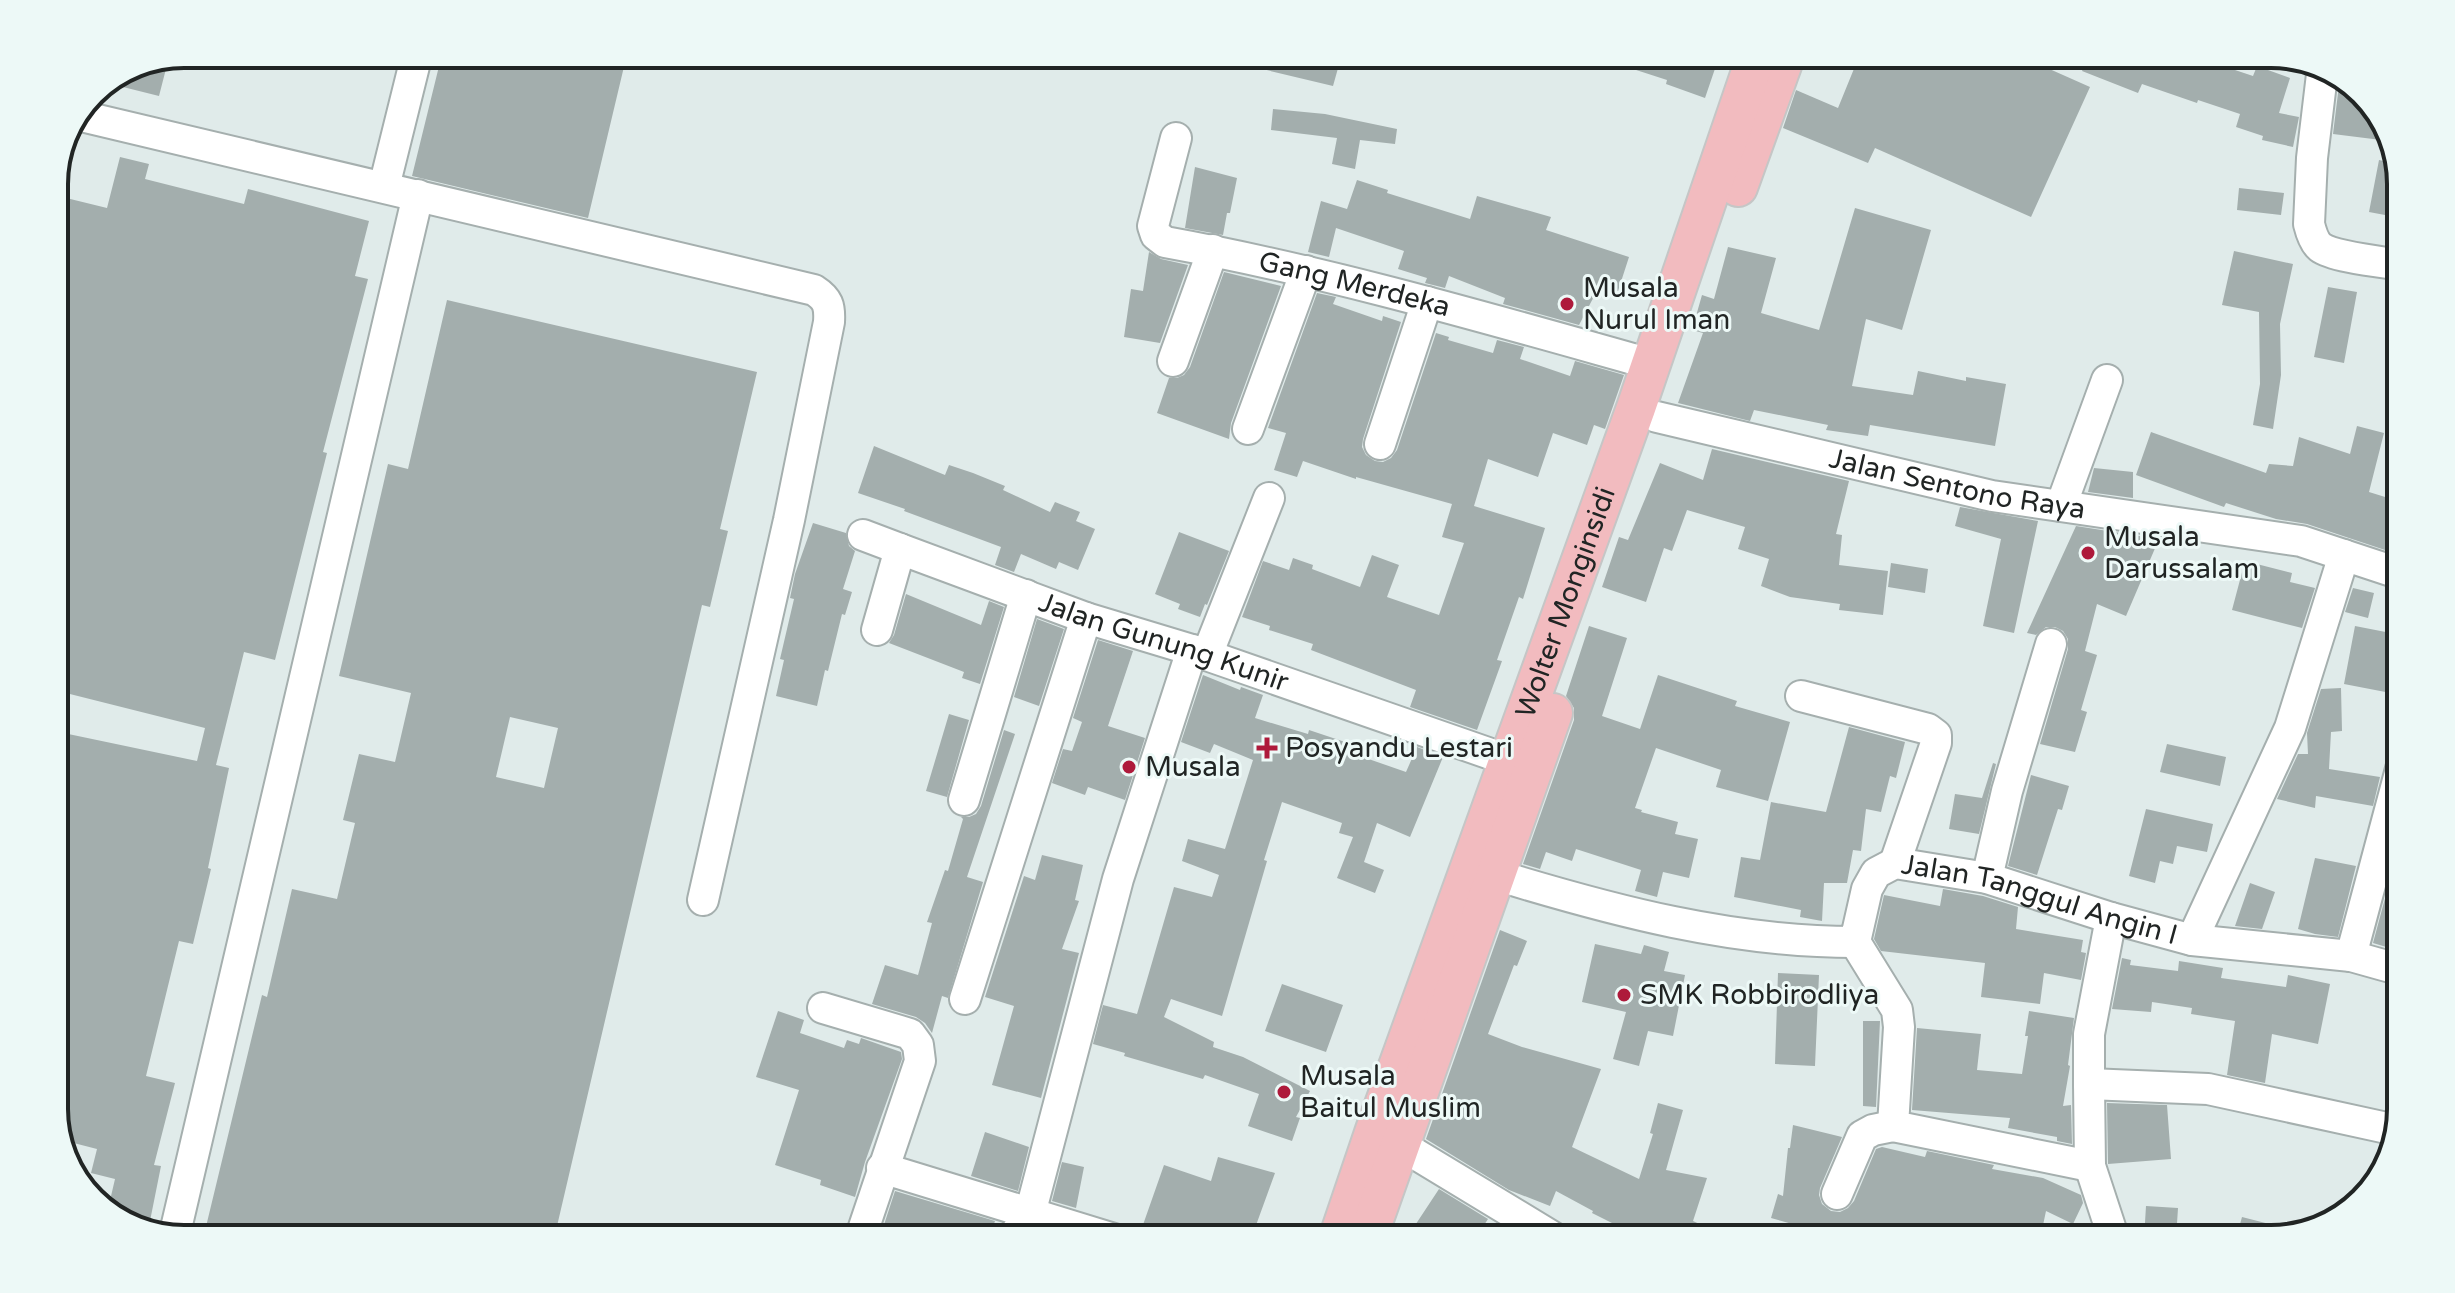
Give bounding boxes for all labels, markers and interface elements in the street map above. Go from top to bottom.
street label: Gang Merdeka [1256,244,1454,324]
place label: Musala Nurul Iman [1583,271,1730,337]
marker: Musala Nurul Iman [1558,295,1576,313]
street label: Jalan Sentono Raya [1826,441,2088,526]
street label: Wolter Monginsidi [1508,482,1623,723]
place label: Musala Darussalam [2104,520,2259,586]
marker: Musala Darussalam [2079,544,2097,562]
street label: Jalan Gunung Kunir [1034,585,1293,699]
place label: Posyandu Lestari [1285,731,1513,765]
marker: Posyandu Lestari [1256,737,1278,759]
place label: Musala [1145,750,1241,784]
marker: Musala [1120,758,1138,776]
street label: Jalan Tanggul Angin I [1899,847,2181,952]
place label: SMK Robbirodliya [1640,978,1879,1012]
marker: SMK Robbirodliya [1615,986,1633,1004]
place label: Musala Baitul Muslim [1300,1059,1481,1125]
marker: Musala Baitul Muslim [1275,1083,1293,1101]

